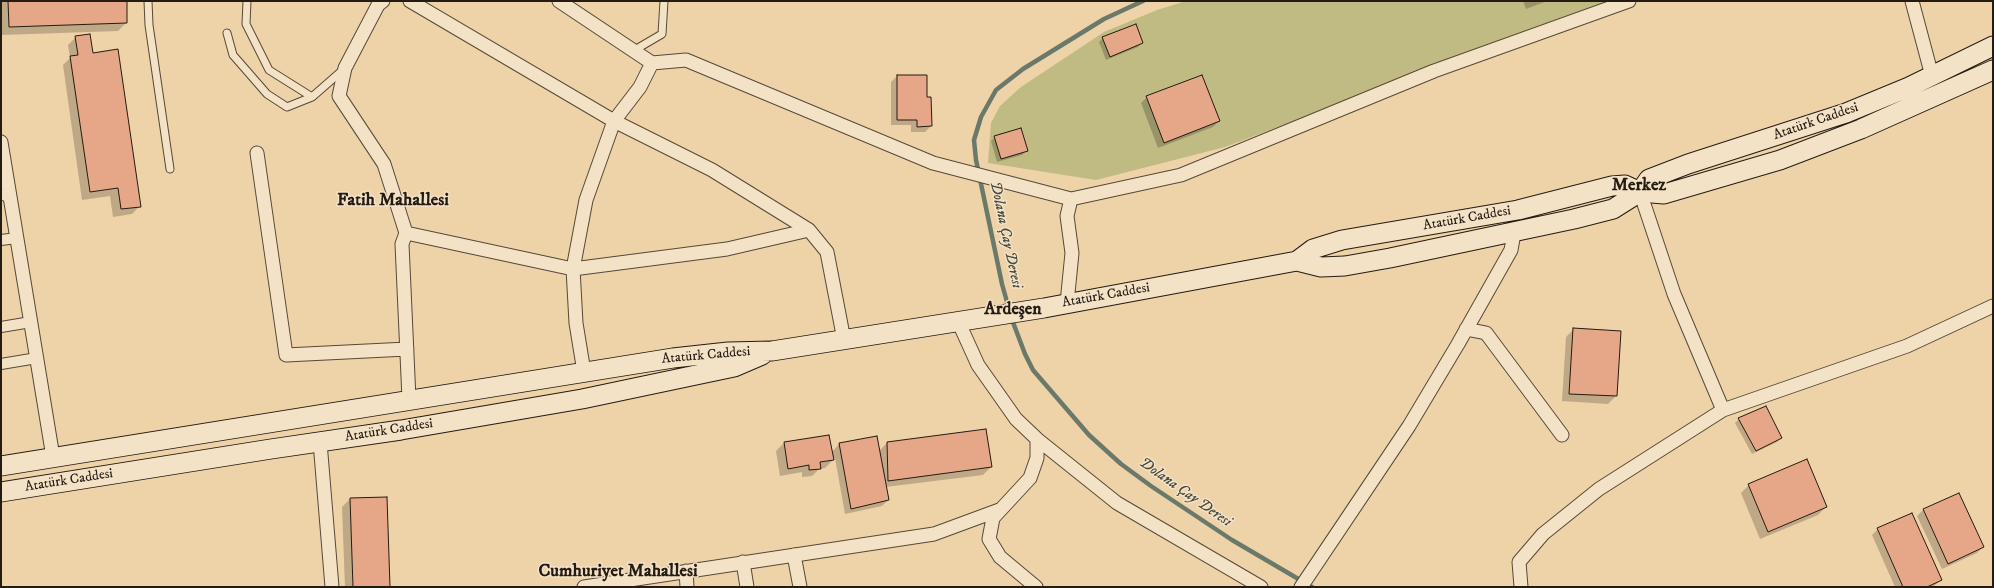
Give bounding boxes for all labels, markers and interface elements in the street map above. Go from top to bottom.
street label: Atatürk Caddesi [1771,100,1861,144]
district label: Merkez [1612,175,1666,197]
water label: Dolana Çay Deresi [985,180,1025,290]
district label: Fatih Mahallesi [337,190,449,212]
street label: Atatürk Caddesi [1422,203,1512,235]
street label: Atatürk Caddesi [1061,280,1151,312]
district label: Ardeşen [984,299,1042,321]
street label: Atatürk Caddesi [661,344,751,368]
street label: Atatürk Caddesi [344,416,434,446]
water label: Dolana Çay Deresi [1135,454,1235,532]
street label: Atatürk Caddesi [24,466,114,496]
district label: Cumhuriyet Mahallesi [538,561,698,583]

